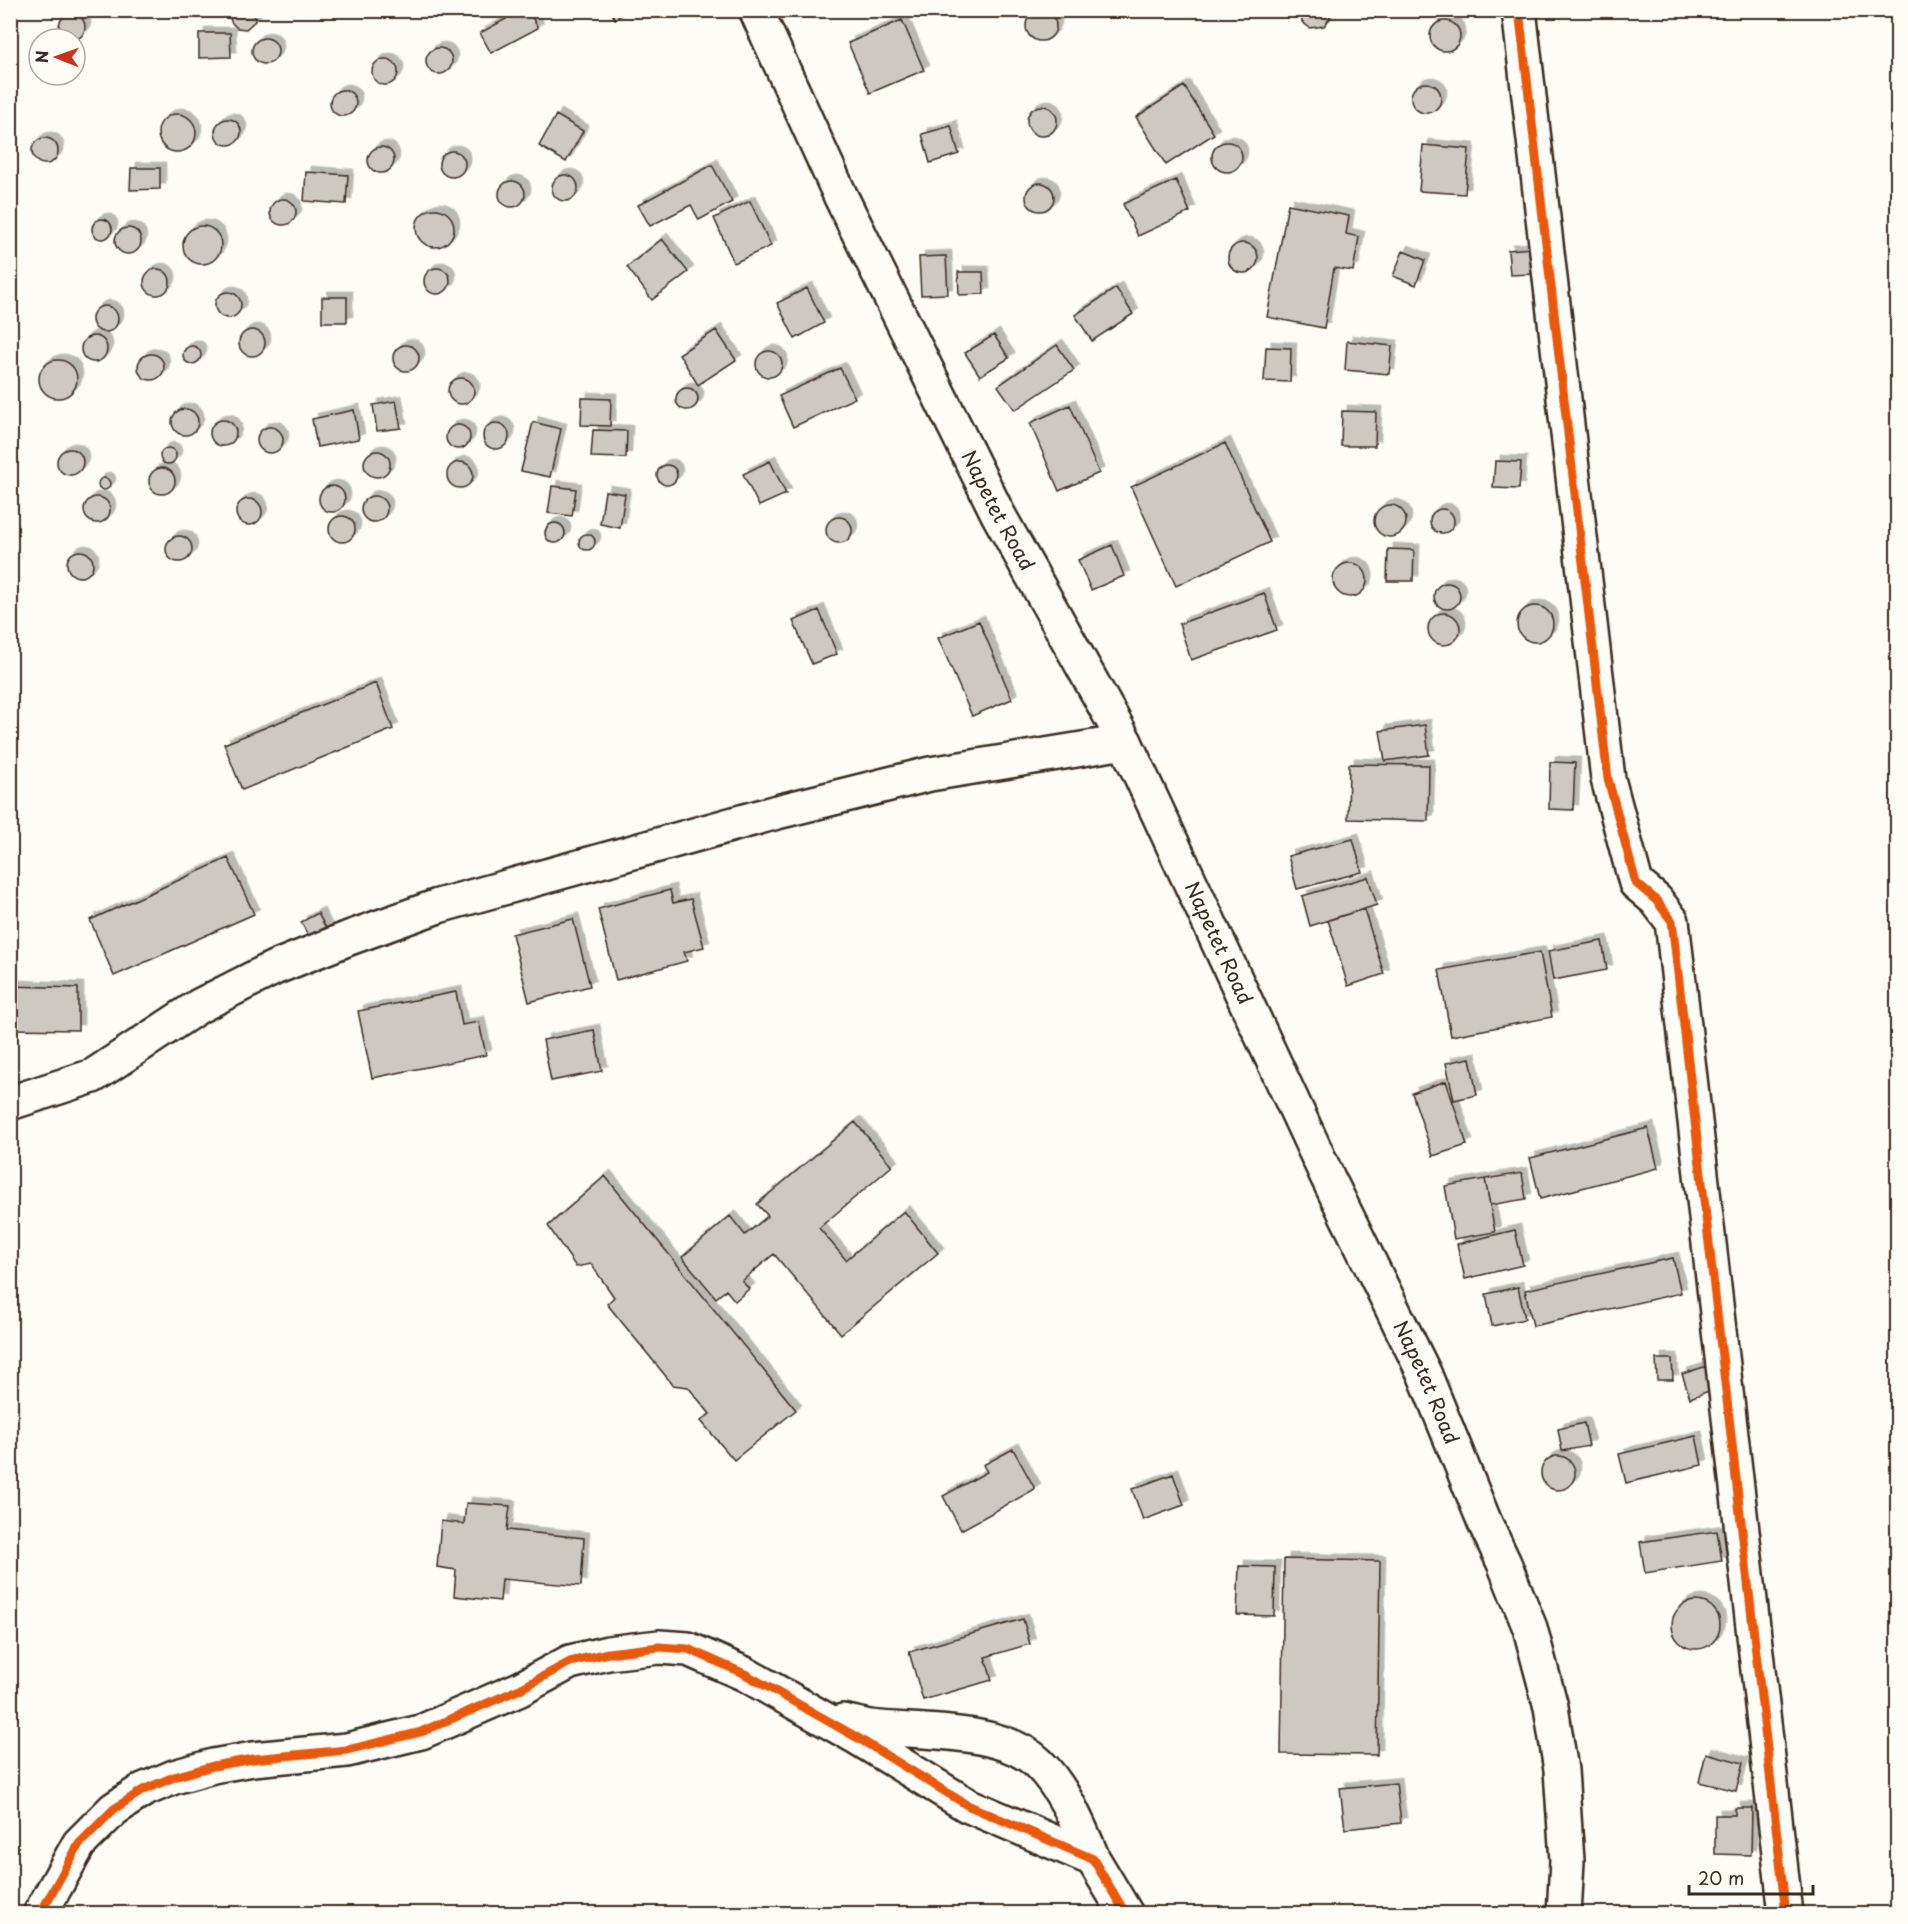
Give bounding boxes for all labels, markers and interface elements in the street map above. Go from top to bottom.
north arrow [27,27,87,87]
text: N [29,50,53,63]
street label: Napetet Road [955,445,1043,576]
street label: Napetet Road [1178,876,1261,1009]
street label: Napetet Road [1386,1315,1467,1448]
scale bar [1689,1858,1814,1896]
text: 20 m [1698,1864,1744,1891]

